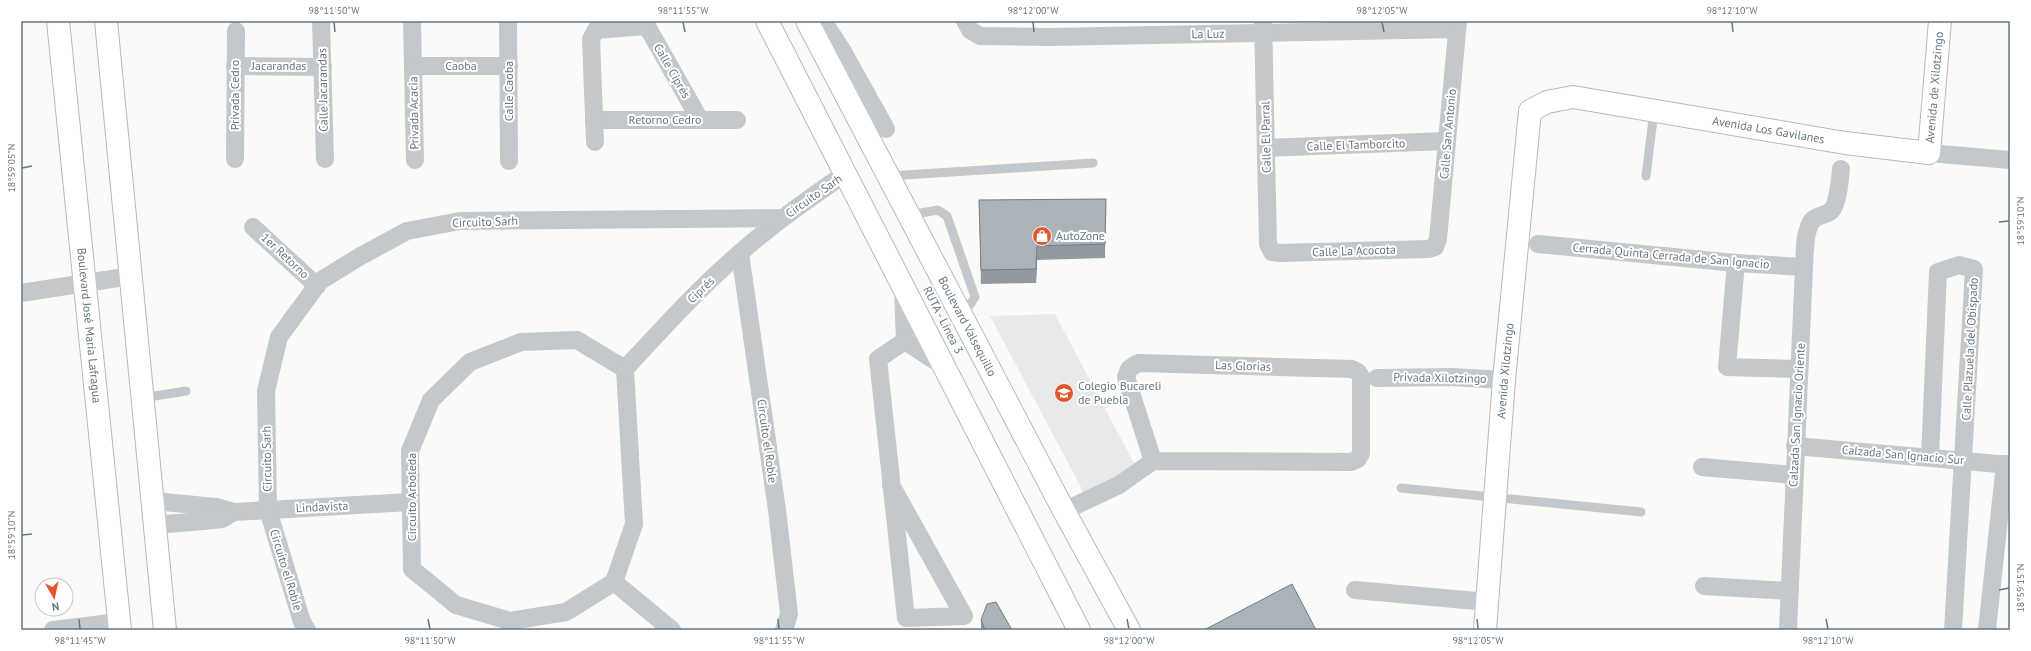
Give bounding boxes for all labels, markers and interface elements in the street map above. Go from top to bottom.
text: 98°11'50"W [308,4,360,17]
text: 98°11'55"W [657,4,709,17]
text: 98°12'00"W [1007,4,1059,17]
text: 98°12'05"W [1356,4,1408,17]
text: 98°12'10"W [1706,4,1758,17]
street label: La Luz [1191,26,1225,41]
street label: Avenida de Xilotzingo [1922,31,1946,144]
street label: Calle Ciprés [651,41,694,101]
street label: Calle Jacarandas [314,48,331,132]
street label: Jacarandas [251,58,306,73]
street label: Caoba [445,58,477,73]
street label: Privada Cedro [227,60,242,130]
street label: Calle Caoba [501,61,516,121]
street label: Privada Acacia [405,76,422,150]
street label: Calle San Antonio [1436,88,1459,180]
street label: Calle El Parral [1257,100,1274,173]
street label: Retorno Cedro [629,112,701,127]
street label: Avenida Los Gavilanes [1711,113,1826,146]
street label: Calle El Tamborcito [1306,135,1406,154]
text: 18°59'05"N [5,143,18,193]
street label: Circuito Sarh [782,171,845,221]
text: 18°59'10"N [2014,196,2027,246]
street label: Circuito Sarh [452,213,518,230]
shop icon: AutoZone [1031,225,1053,247]
place label: AutoZone [1056,228,1105,243]
street label: 1er Retorno [258,230,312,282]
street label: Cerrada Quinta Cerrada de San Ignacio [1572,239,1770,272]
street label: Calle La Acocota [1312,242,1396,259]
street label: Boulevard José María Lafragua [74,247,105,404]
street label: Ciprés [684,273,717,306]
street label: Boulevard Valsequillo [935,274,1000,379]
street label: Calle Plazuela del Obispado [1958,277,1981,421]
street label: RUTA - Línea 3 [920,283,967,356]
street label: Avenida Xilotzingo [1493,322,1516,419]
street label: Calzada San Ignacio Oriente [1785,343,1808,487]
street label: Las Glorias [1215,357,1271,374]
street label: Privada Xilotzingo [1393,369,1487,386]
place label: Colegio Bucareli de Puebla [1078,378,1161,407]
school or university icon: Colegio Bucareli de Puebla [1053,382,1075,404]
street label: Circuito el Roble [754,398,781,484]
street label: Circuito Sarh [258,426,275,492]
street label: Calzada San Ignacio Sur [1841,442,1965,467]
street label: Circuito Arboleda [404,453,419,541]
street label: Lindavista [295,498,349,515]
text: 18°59'10"N [5,510,18,560]
street label: Circuito el Roble [267,527,306,613]
text: 18°59'15"N [2014,563,2027,613]
north arrow [34,577,74,617]
text: N [51,599,60,614]
text: 98°11'45"W [54,634,106,647]
text: 98°11'50"W [404,634,456,647]
text: 98°11'55"W [753,634,805,647]
text: 98°12'00"W [1103,634,1155,647]
text: 98°12'05"W [1452,634,1504,647]
text: 98°12'10"W [1802,634,1854,647]

